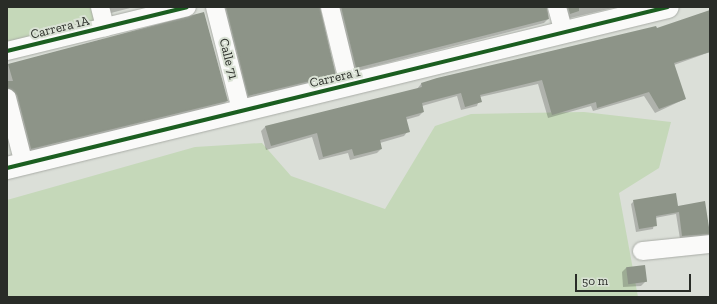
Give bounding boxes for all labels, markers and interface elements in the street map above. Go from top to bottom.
street label: Carrera 1A [29,13,91,43]
street label: Calle 71 [215,37,241,81]
street label: Carrera 1 [308,65,362,91]
scale bar [577,266,693,292]
text: 50 m [582,274,608,288]

